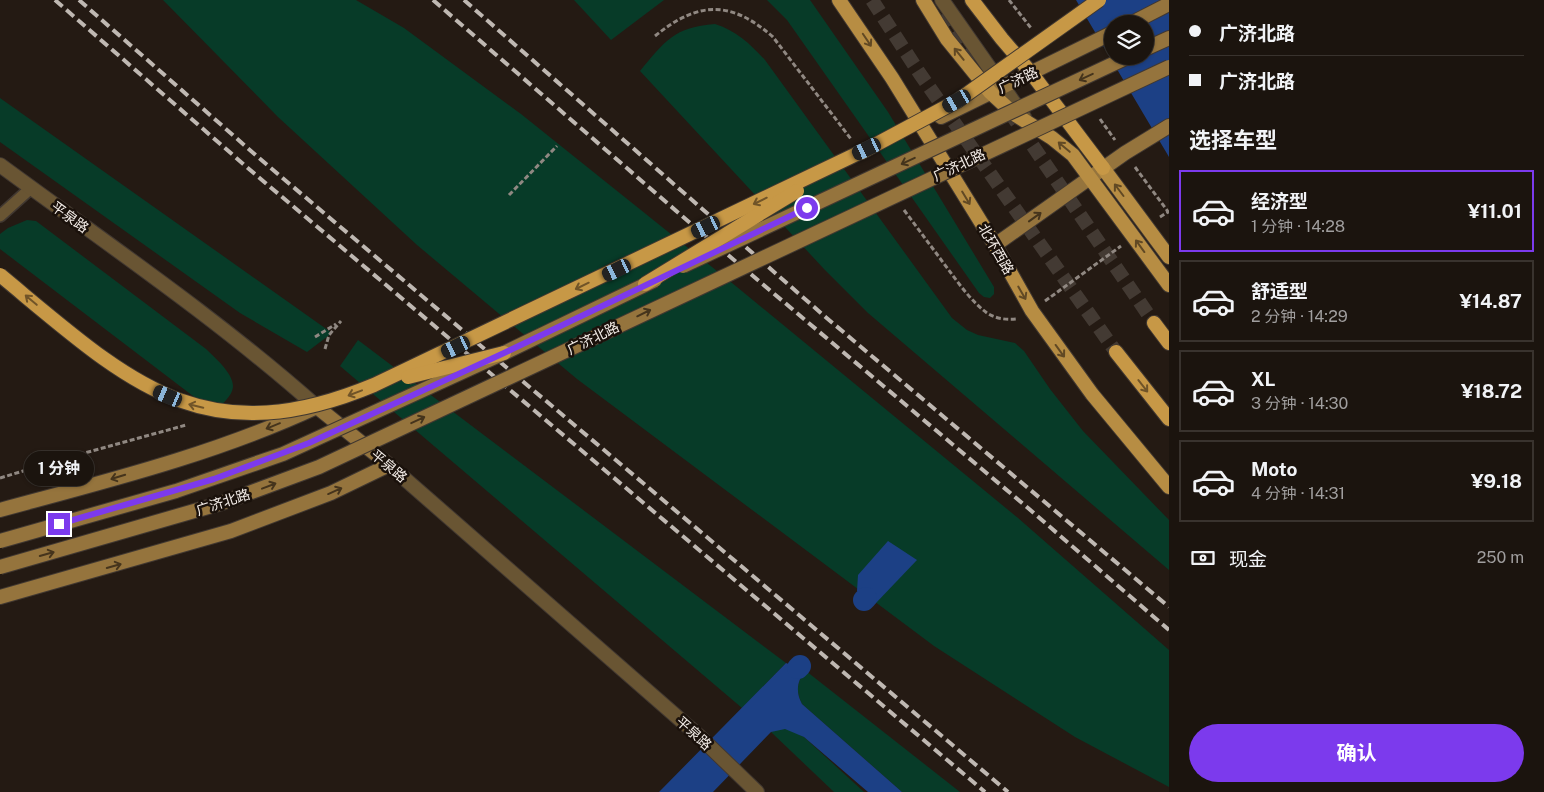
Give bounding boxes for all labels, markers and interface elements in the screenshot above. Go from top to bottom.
map controls [1104,15,1154,65]
button: layers [1104,15,1154,65]
text: 广济北路 [1219,22,1295,44]
one-way arrow [862,33,872,47]
one-way arrow [954,48,965,61]
street label: 广济路 [996,64,1040,96]
text: 广济北路 [1219,70,1295,92]
one-way arrow [1079,73,1094,82]
car [940,87,973,115]
text: 选择车型 [1189,127,1277,153]
car [850,136,883,162]
one-way arrow [1058,142,1071,153]
street label: 广济北路 [930,146,988,184]
one-way arrow [900,156,915,166]
one-way arrow [1113,184,1124,197]
icon: car [1191,189,1236,234]
one-way arrow [961,190,971,204]
text: 经济型 [1251,190,1308,212]
one-way arrow [753,197,768,206]
route start [796,197,818,219]
street label: 平泉路 [48,198,92,236]
text: ¥11.01 [1468,200,1522,222]
one-way arrow [1027,212,1041,222]
car [689,214,722,240]
text: 1 分钟 · 14:28 [1251,217,1345,236]
street label: 北环西路 [975,221,1017,277]
one-way arrow [1135,240,1145,254]
car [600,257,633,283]
icon: car [1191,279,1236,324]
text: 舒适型 [1251,280,1308,302]
one-way arrow [575,282,590,292]
one-way arrow [1017,286,1027,301]
text: ¥14.87 [1459,290,1522,312]
one-way arrow [25,295,38,306]
text: 2 分钟 · 14:29 [1251,307,1348,326]
one-way arrow [636,308,651,318]
street label: 广济北路 [564,319,622,357]
car [439,334,472,360]
one-way arrow [1055,344,1065,358]
text: XL [1251,368,1276,390]
icon: car [1191,369,1236,414]
one-way arrow [1137,379,1148,392]
text: ¥18.72 [1461,380,1522,402]
car [151,383,184,409]
one-way arrow [348,389,363,398]
text: 3 分钟 · 14:30 [1251,394,1348,413]
one-way arrow [189,401,205,410]
one-way arrow [410,415,425,425]
one-way arrow [266,422,281,432]
street label: 平泉路 [368,446,410,486]
callout: 1 分钟 [24,452,94,486]
text: Moto [1251,458,1297,480]
text: 1 分钟 [38,459,80,478]
icon: car [1191,459,1236,504]
text: ¥9.18 [1471,470,1522,492]
one-way arrow [111,473,127,483]
one-way arrow [261,481,276,491]
text: 4 分钟 · 14:31 [1251,484,1345,503]
street label: 广济北路 [194,486,252,518]
one-way arrow [327,486,342,496]
route end [48,513,70,535]
icon: cash [1189,544,1217,572]
text: 现金 [1229,548,1267,570]
text: 250 m [1477,548,1524,567]
one-way arrow [38,549,54,558]
one-way arrow [106,560,122,570]
street label: 平泉路 [673,713,715,753]
button: 确认 [1189,724,1524,782]

